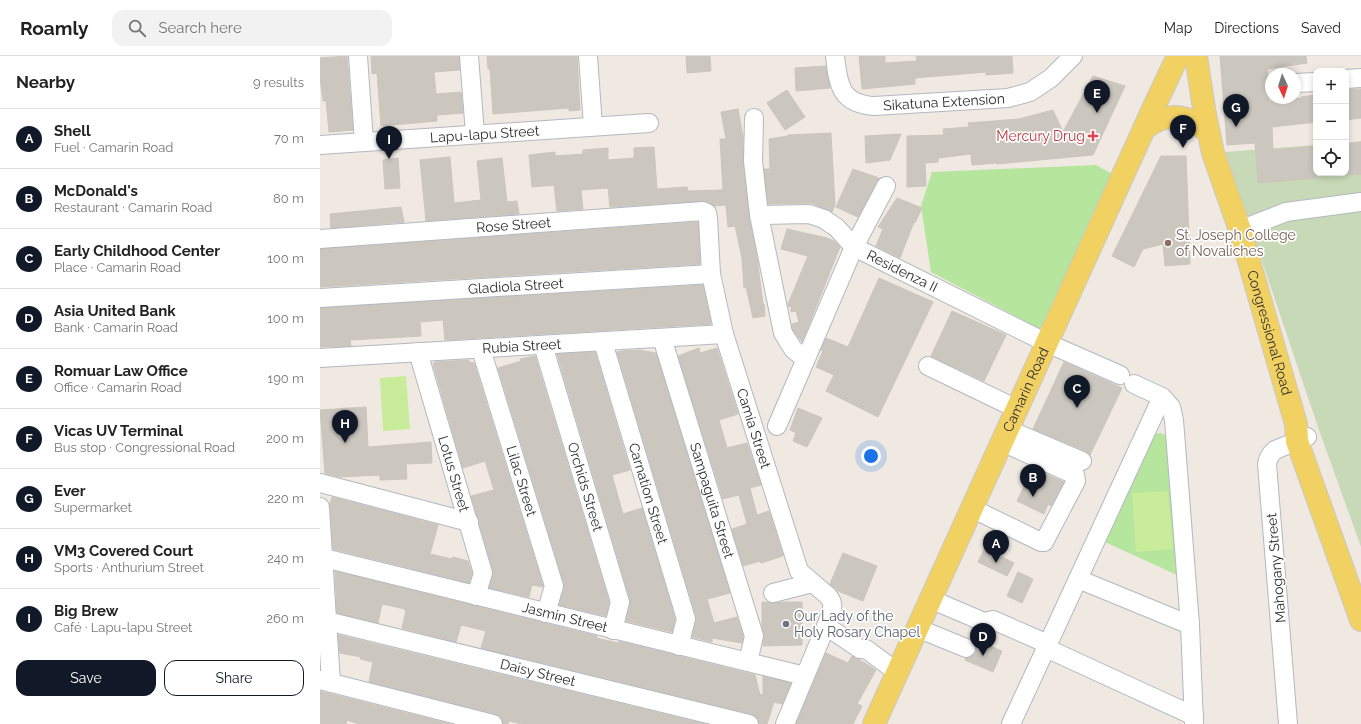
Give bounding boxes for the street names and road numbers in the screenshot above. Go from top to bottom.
street label: Sikatuna Extension [883,90,1005,113]
street label: Lapu-lapu Street [429,122,540,146]
street label: Rose Street [476,214,552,236]
street label: Residenza II [864,247,940,295]
street label: Congressional Road [1244,268,1295,397]
street label: Gladiola Street [467,275,564,297]
street label: Rubia Street [482,336,562,356]
street label: Camarin Road [1000,345,1052,435]
street label: Camia Street [734,386,774,471]
street label: Lotus Street [435,434,473,514]
street label: Orchids Street [565,440,606,533]
street label: Carnation Street [626,441,671,546]
street label: Sampaguita Street [687,441,738,560]
street label: Lilac Street [503,444,540,518]
street label: Mahogany Street [1263,512,1289,624]
street label: Jasmin Street [520,599,610,635]
street label: Daisy Street [499,656,577,689]

